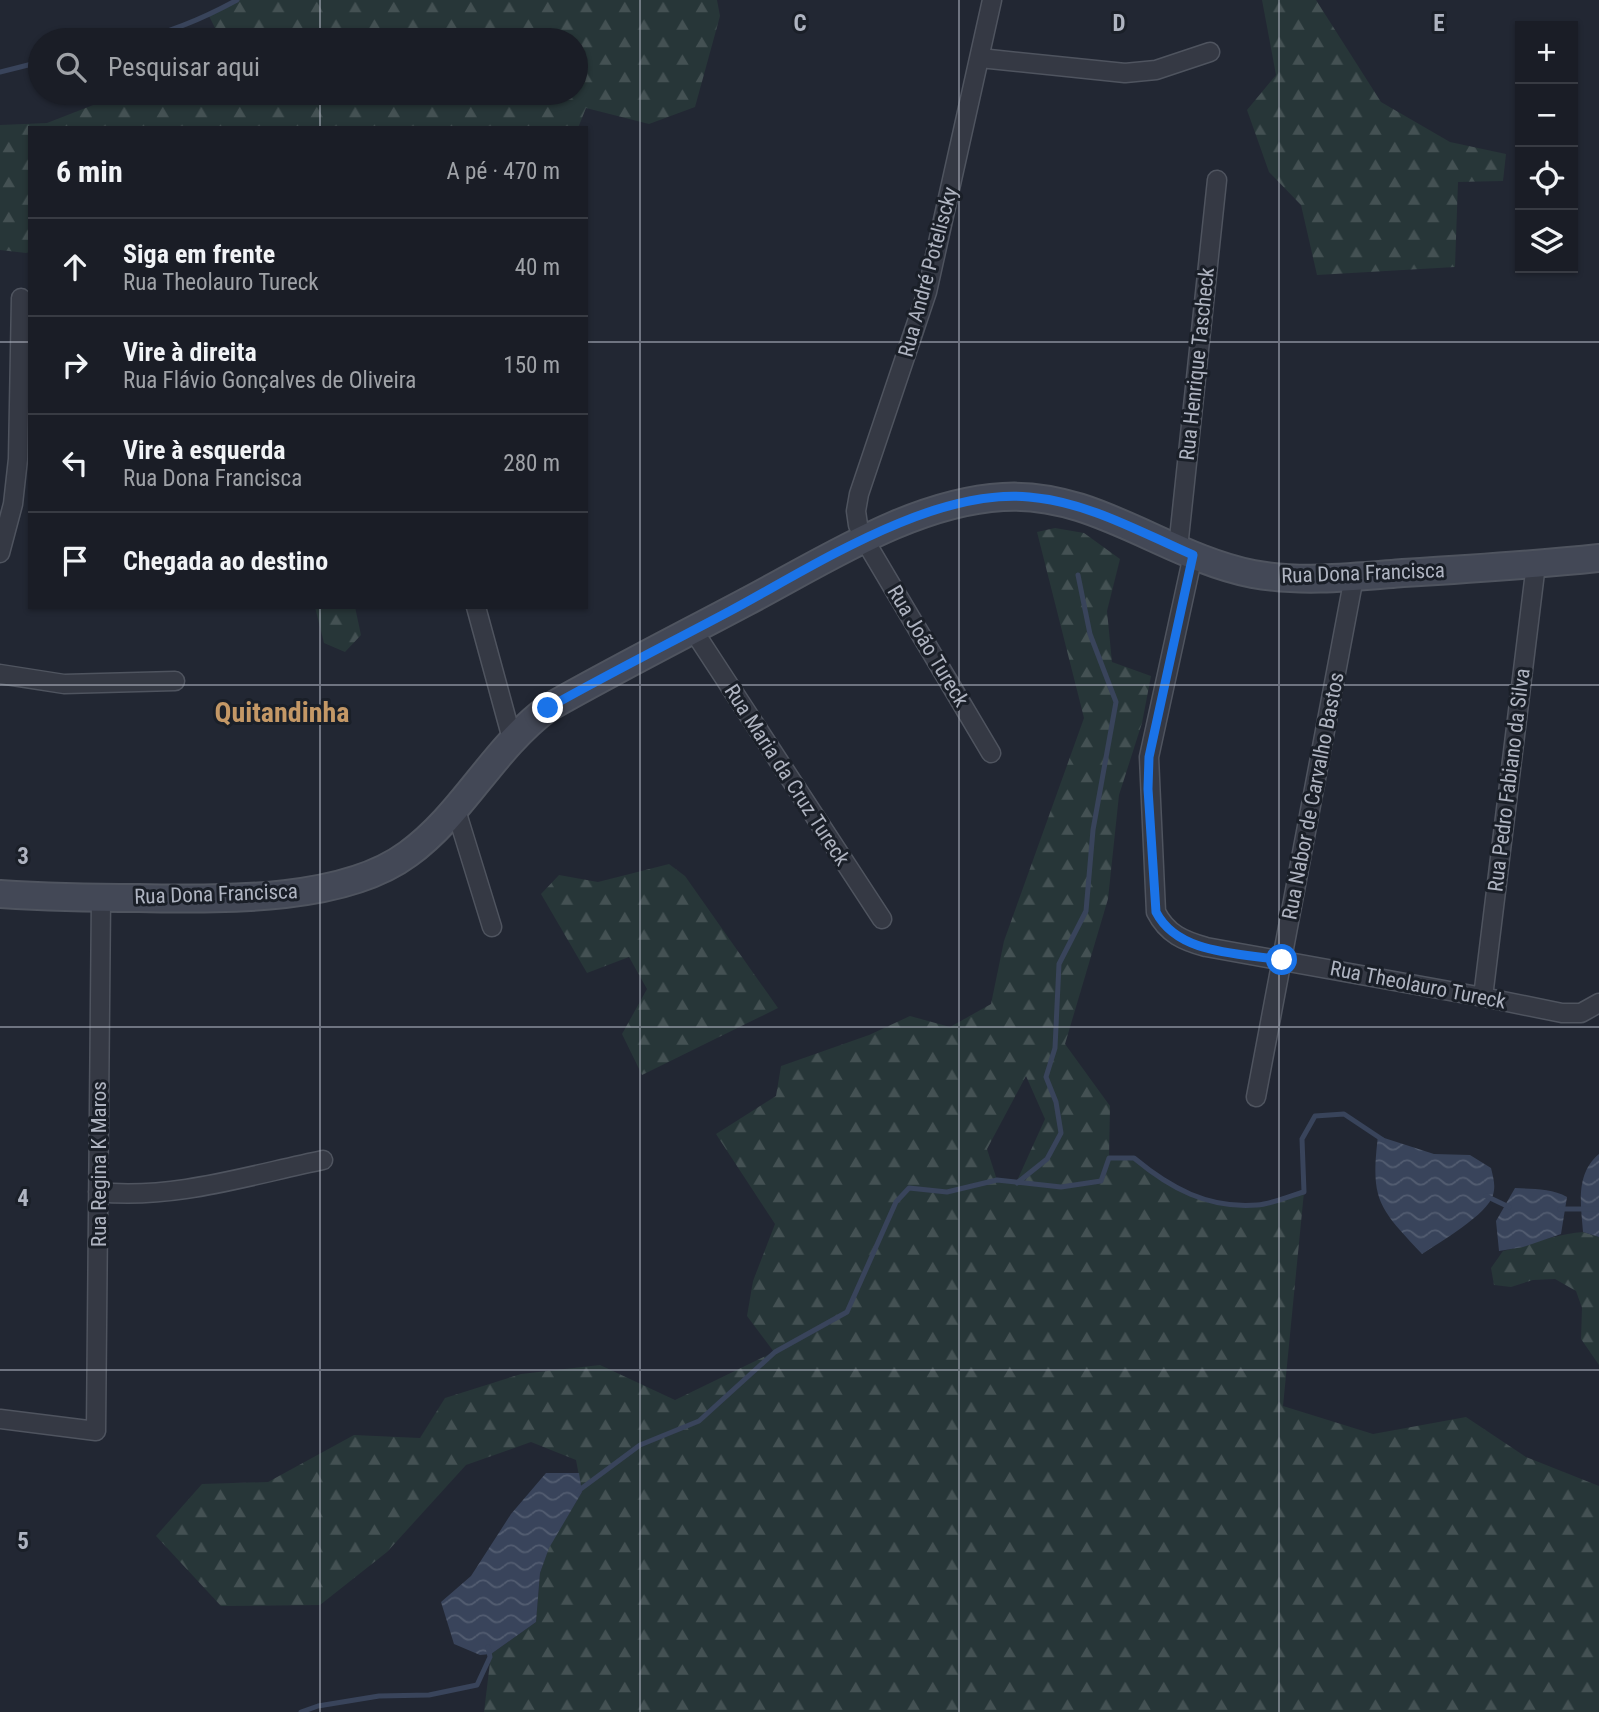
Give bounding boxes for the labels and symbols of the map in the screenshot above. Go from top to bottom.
text: C [793,10,807,37]
text: D [1113,10,1126,37]
text: E [1433,10,1445,37]
street label: Rua André Poteliscky [894,184,962,360]
street label: Rua Henrique Tascheck [1175,266,1219,462]
street label: Rua Dona Francisca [1281,558,1445,588]
street label: Rua João Tureck [882,581,974,711]
street label: Rua Pedro Fabiano da Silva [1483,667,1535,893]
street label: Rua Nabor de Carvalho Bastos [1277,670,1349,922]
street label: Rua Maria da Cruz Tureck [720,680,855,870]
route end [532,692,563,723]
district label: Quitandinha [215,696,349,729]
text: 3 [17,843,29,870]
street label: Rua Dona Francisca [134,879,298,909]
route start [1266,944,1297,975]
street label: Rua Theolauro Tureck [1328,956,1509,1014]
street label: Rua Regina K Maros [87,1081,111,1247]
text: 4 [17,1185,29,1212]
text: 5 [17,1528,29,1555]

